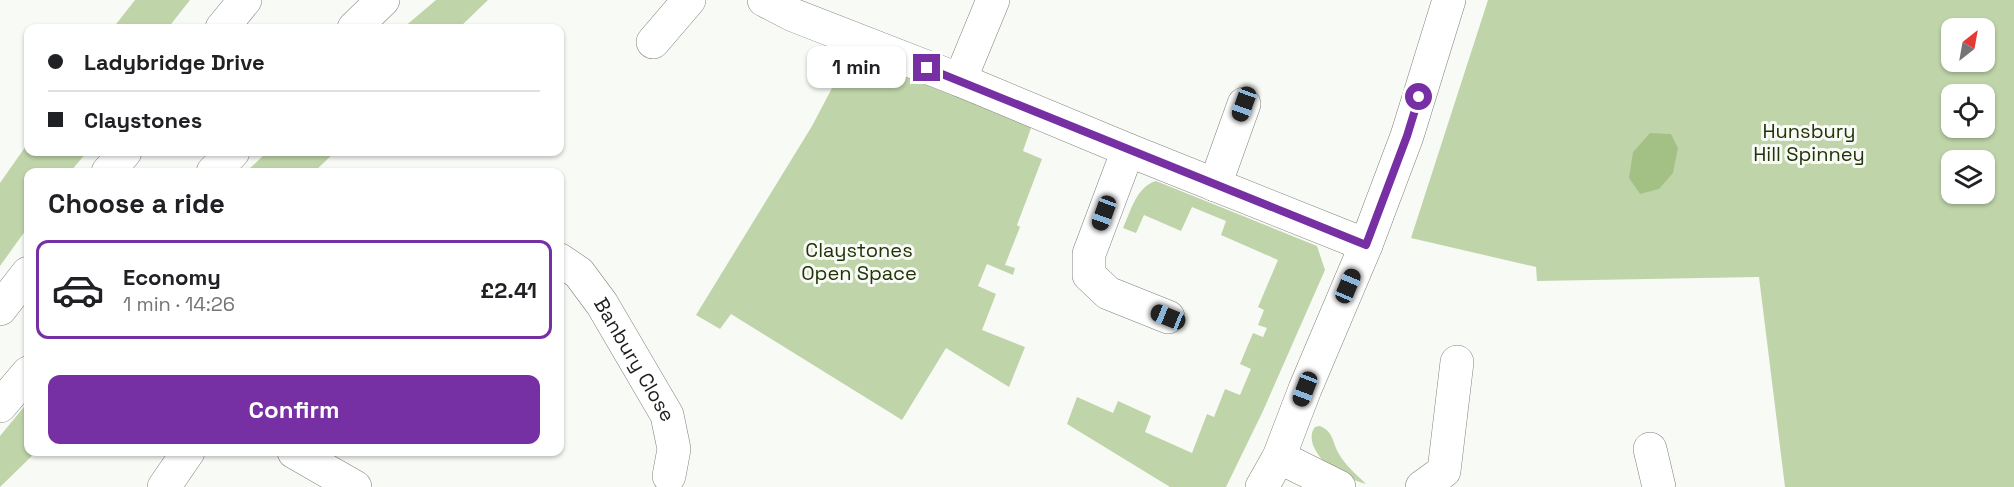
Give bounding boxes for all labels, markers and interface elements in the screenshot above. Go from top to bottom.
north arrow [1941,18,1995,72]
map controls [1941,18,1995,204]
callout: 1 min [807,47,906,89]
text: Ladybridge Drive [84,48,265,76]
text: 1 min [832,54,881,80]
route end [913,54,940,81]
route start [1405,83,1432,110]
car [1229,84,1259,124]
button: locate [1941,84,1995,138]
text: Claystones [84,106,202,134]
park label: Hunsbury Hill Spinney [1753,118,1865,167]
button: layers [1941,150,1995,204]
text: Choose a ride [48,186,225,221]
car [1089,193,1119,233]
park label: Claystones Open Space [801,237,917,286]
icon: car [51,263,105,317]
text: Economy [123,263,221,291]
car [1333,266,1363,306]
text: £2.41 [480,276,537,304]
text: 1 min · 14:26 [123,291,235,317]
street label: Banbury Close [588,293,681,426]
car [1148,302,1188,332]
car [1290,369,1320,409]
button: Confirm [48,375,540,444]

